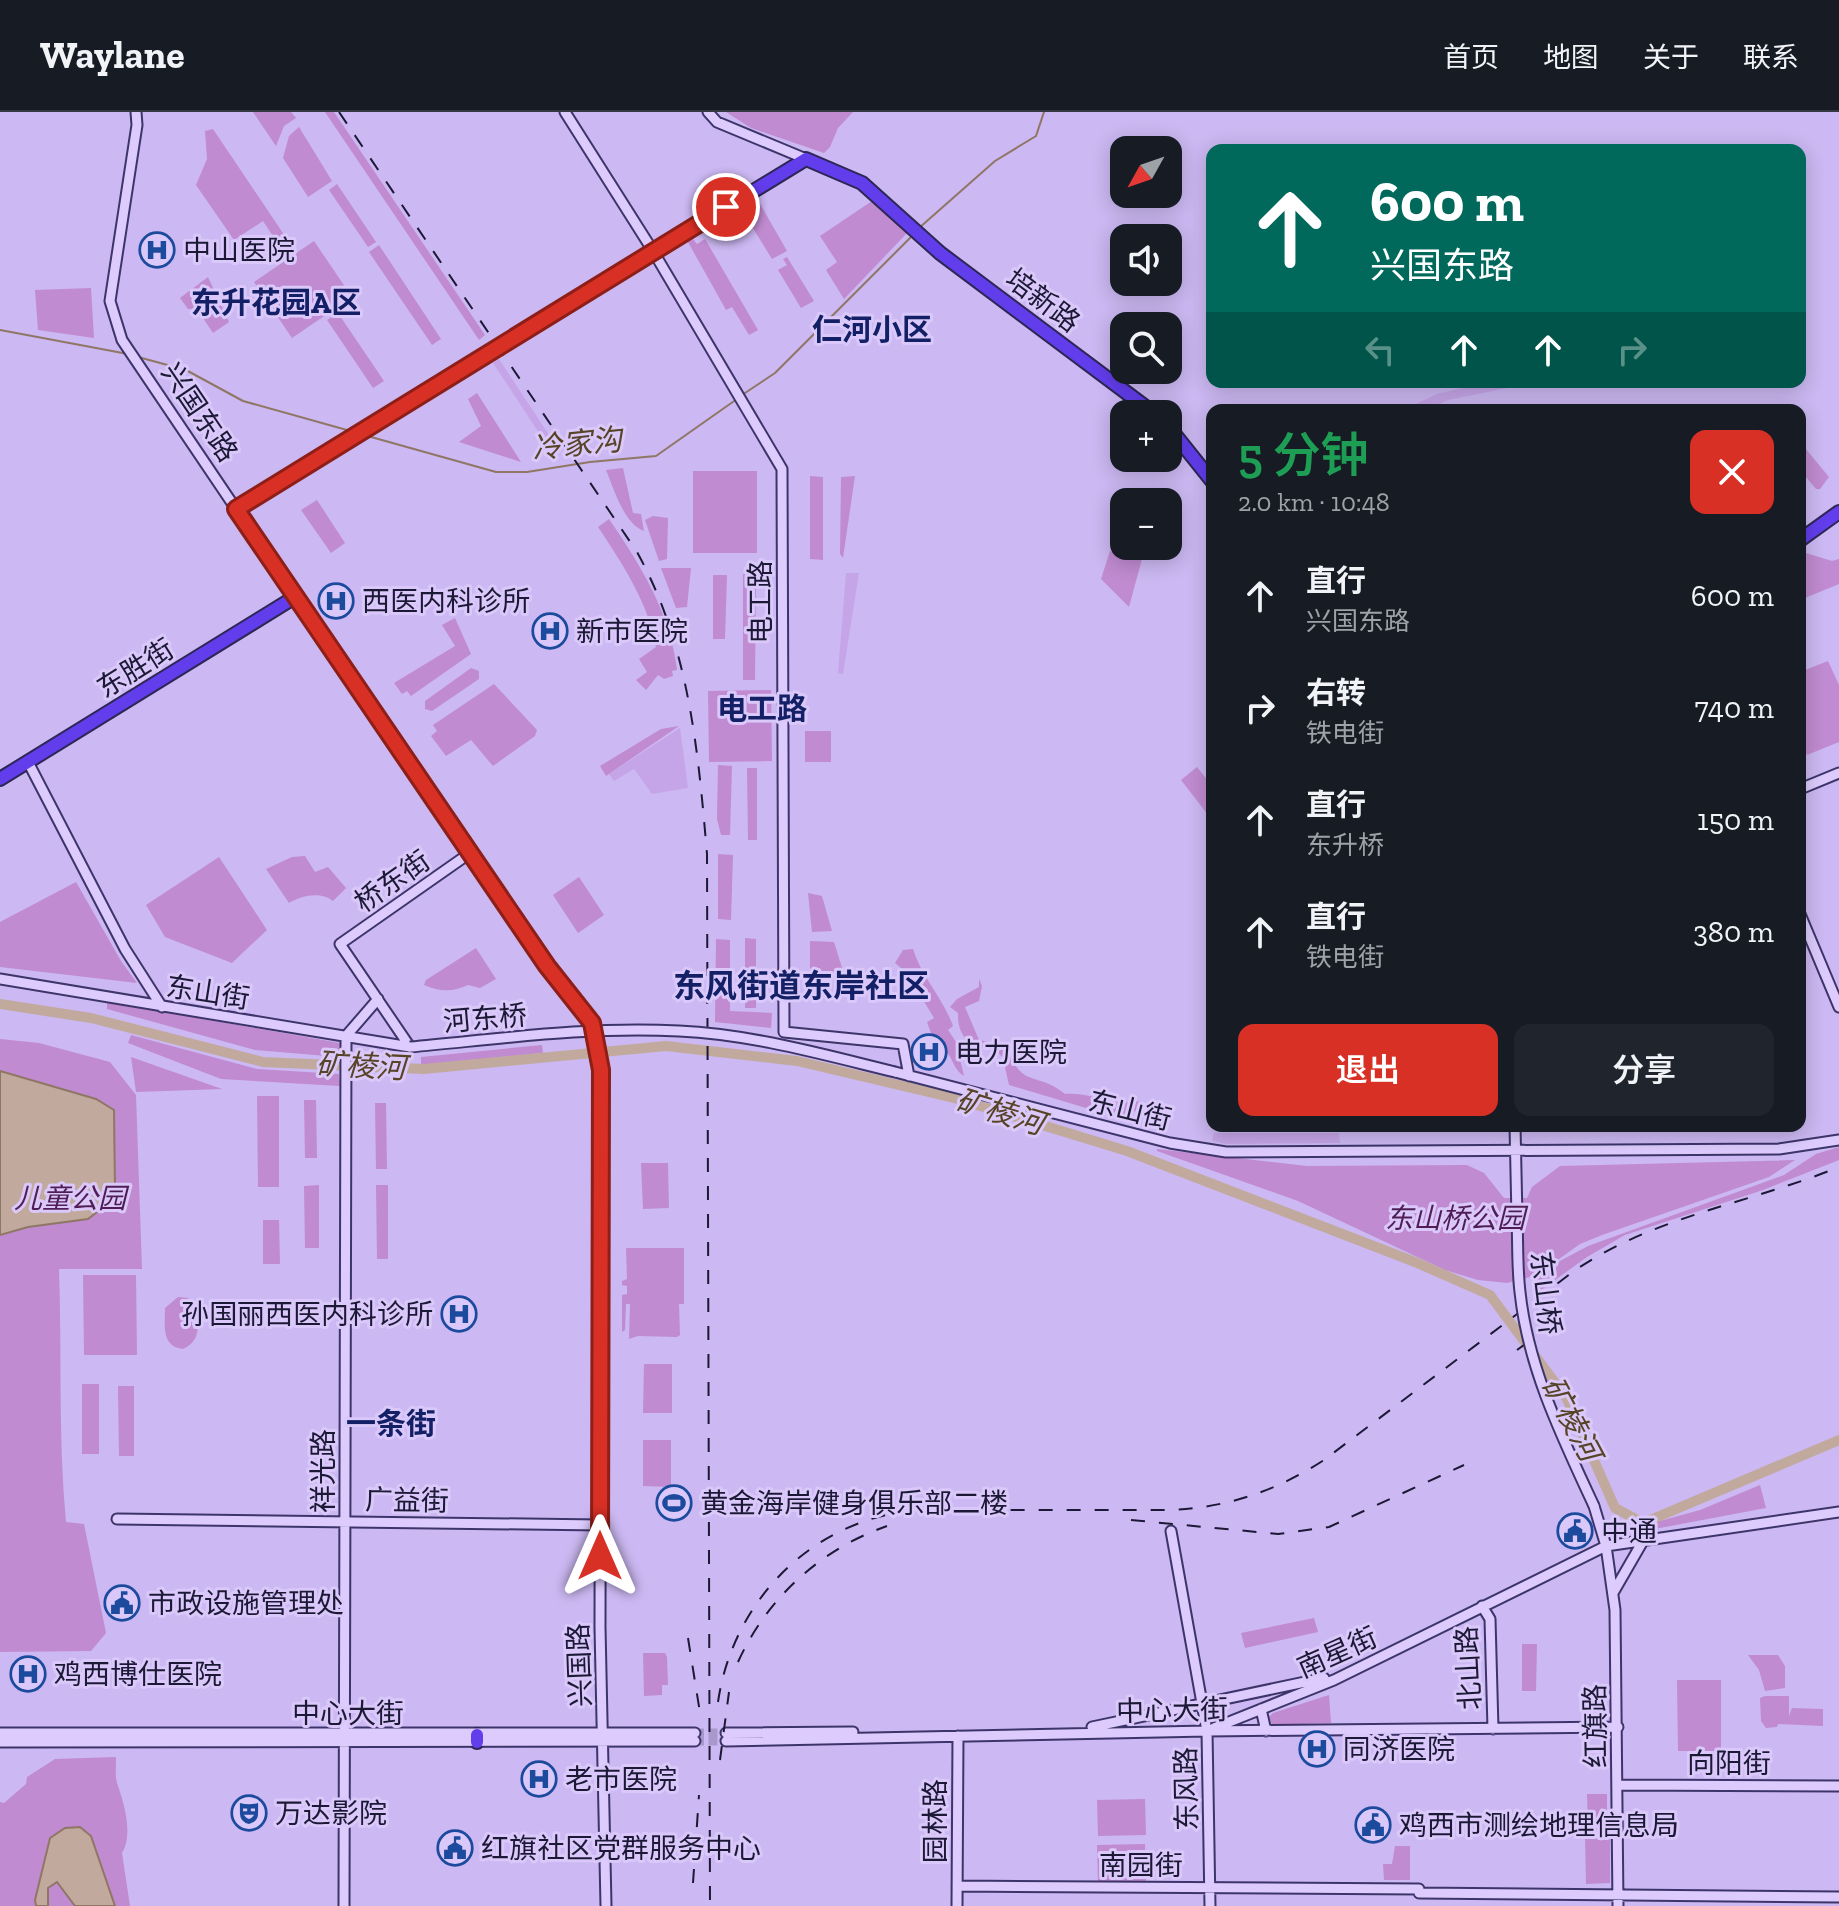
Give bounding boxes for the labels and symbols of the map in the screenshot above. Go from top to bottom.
north arrow [1110,136,1182,208]
pin [692,173,760,241]
hospital icon: 中山医院 [138,231,176,269]
place label: 中山医院 [183,234,295,267]
street label: 培新路 [999,262,1086,339]
district label: 东升花园A区 [191,285,361,321]
district label: 仁河小区 [812,312,932,348]
street label: 兴国东路 [155,357,245,468]
water label: 冷家沟 [530,421,627,467]
street label: 电工路 [744,560,777,644]
hospital icon: 西医内科诊所 [317,582,355,620]
place label: 西医内科诊所 [362,585,530,618]
hospital icon: 新市医院 [531,612,569,650]
place label: 新市医院 [576,615,688,648]
street label: 东胜街 [91,632,180,705]
district label: 电工路 [717,691,807,727]
street label: 桥东街 [348,844,436,919]
district label: 东风街道东岸社区 [673,967,929,1005]
street label: 东山街 [164,970,252,1015]
street label: 河东桥 [442,998,528,1039]
hospital icon: 电力医院 [910,1033,948,1071]
place label: 电力医院 [955,1036,1067,1069]
water label: 矿棱河 [315,1046,412,1087]
water label: 矿棱河 [952,1082,1053,1144]
street label: 东山街 [1085,1084,1175,1137]
park label: 儿童公园 [14,1182,130,1215]
park label: 东山桥公园 [1385,1202,1529,1235]
street label: 东山桥 [1524,1249,1567,1337]
hospital icon: 孙国丽西医内科诊所 [440,1295,478,1333]
place label: 孙国丽西医内科诊所 [181,1298,433,1331]
water label: 矿棱河 [1534,1371,1610,1472]
district label: 一条街 [346,1406,436,1442]
street label: 祥光路 [307,1429,340,1513]
street label: 广益街 [365,1483,449,1518]
sports icon: 黄金海岸健身俱乐部二楼 [655,1484,693,1522]
place label: 黄金海岸健身俱乐部二楼 [700,1487,1008,1520]
public building icon: 中通 [1556,1512,1594,1550]
position arrow [558,1514,642,1598]
place label: 中通 [1601,1515,1657,1548]
public building icon: 市政设施管理处 [103,1584,141,1622]
place label: 市政设施管理处 [148,1587,344,1620]
street label: 南星街 [1292,1620,1382,1685]
street label: 兴国路 [562,1622,597,1708]
street label: 北山路 [1450,1625,1487,1711]
hospital icon: 鸡西博仕医院 [9,1655,47,1693]
place label: 鸡西博仕医院 [54,1658,222,1691]
street label: 红旗路 [1578,1684,1613,1768]
street label: 中心大街 [1116,1693,1228,1728]
street label: 中心大街 [292,1697,404,1730]
hospital icon: 同济医院 [1298,1730,1336,1768]
place label: 同济医院 [1343,1733,1455,1766]
street label: 东风路 [1169,1747,1204,1831]
street label: 向阳街 [1687,1747,1771,1780]
hospital icon: 老市医院 [520,1760,558,1798]
place label: 老市医院 [565,1763,677,1796]
street label: 园林路 [919,1779,952,1863]
theatre icon: 万达影院 [230,1794,268,1832]
place label: 万达影院 [275,1797,387,1830]
public building icon: 鸡西市测绘地理信息局 [1354,1806,1392,1844]
place label: 鸡西市测绘地理信息局 [1399,1809,1679,1842]
public building icon: 红旗社区党群服务中心 [436,1829,474,1867]
place label: 红旗社区党群服务中心 [481,1832,761,1865]
street label: 南园街 [1099,1849,1183,1882]

